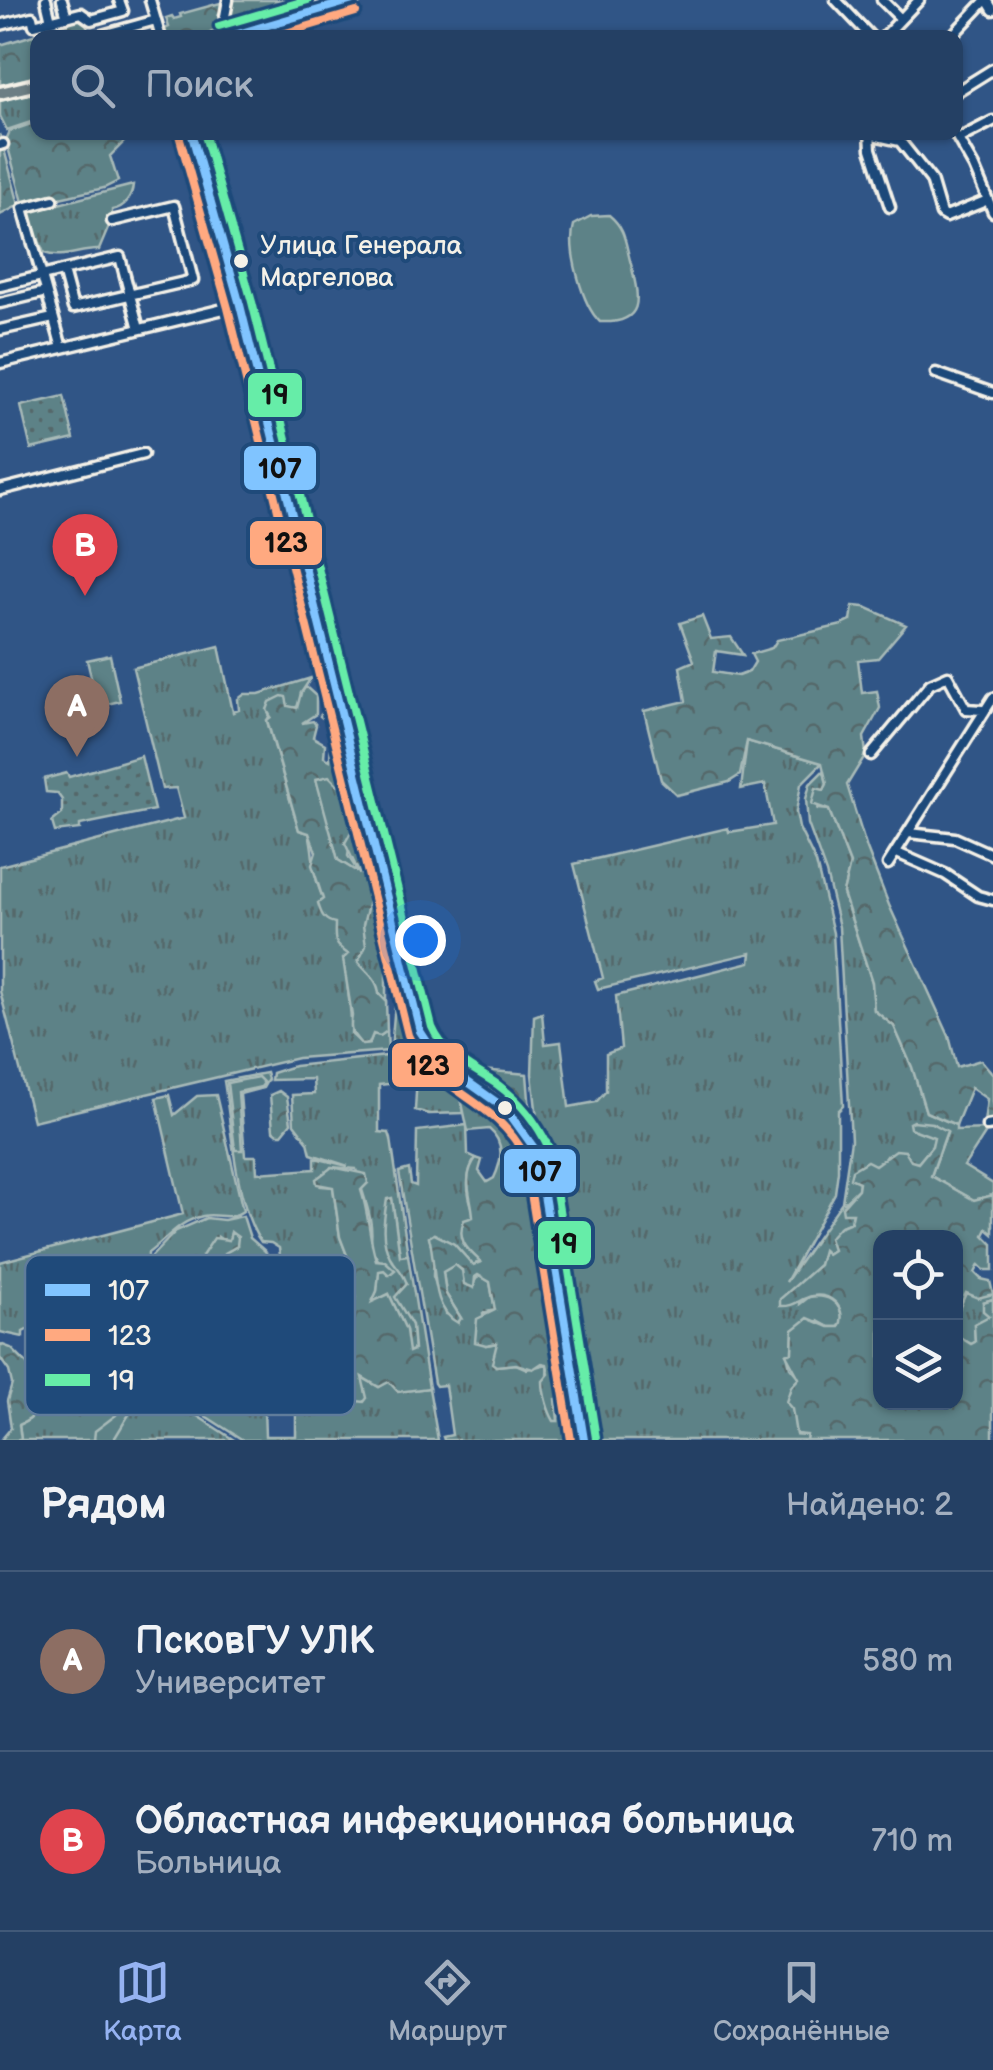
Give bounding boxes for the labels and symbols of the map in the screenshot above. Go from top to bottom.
place label: Улица Генерала Маргелова [260,231,462,294]
marker: Улица Генерала Маргелова [231,251,251,271]
line badge: 19 [246,371,304,419]
text: 19 [261,379,289,412]
line badge: 107 [242,444,318,492]
text: 107 [258,453,302,486]
pin: B [52,514,118,596]
line badge: 123 [248,519,324,567]
text: 123 [264,527,308,560]
pin: A [44,674,110,757]
your location [395,915,446,966]
line badge: 123 [390,1041,466,1089]
text: 123 [406,1050,450,1083]
unlabelled marker [495,1098,515,1118]
line badge: 107 [502,1147,578,1195]
text: 107 [518,1156,562,1189]
line badge: 19 [536,1219,593,1267]
text: 19 [550,1228,578,1261]
legend [25,1255,355,1415]
text: 107 [108,1275,149,1308]
text: 123 [108,1320,152,1353]
text: 19 [108,1365,135,1398]

